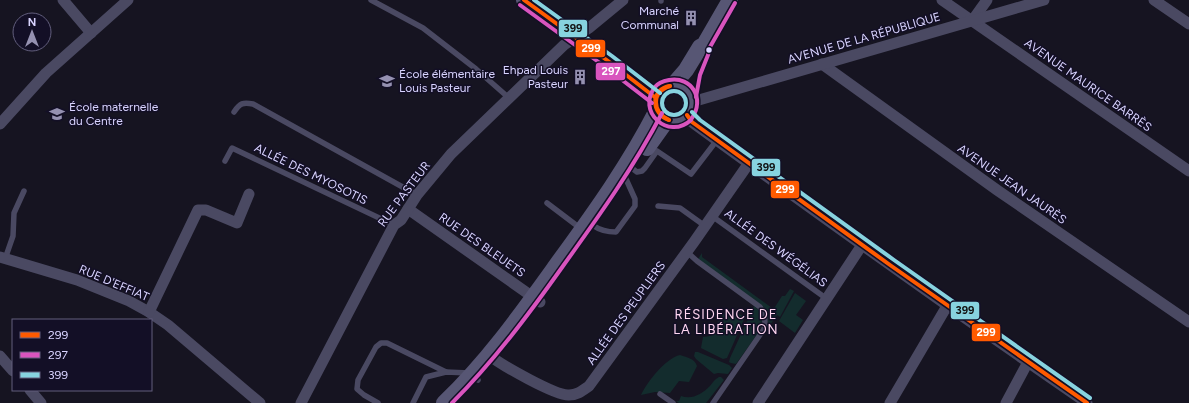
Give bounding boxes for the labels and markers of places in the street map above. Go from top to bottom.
place label: Marché Communal [621,4,679,32]
building icon: Marché Communal [682,9,700,27]
unlabelled marker [704,45,714,55]
place label: Ehpad Louis Pasteur [503,63,568,91]
place label: École élémentaire Louis Pasteur [399,67,495,95]
building icon: Ehpad Louis Pasteur [571,68,589,86]
school or university icon: École élémentaire Louis Pasteur [378,72,396,90]
place label: École maternelle du Centre [69,100,159,128]
school or university icon: École maternelle du Centre [48,105,66,123]

